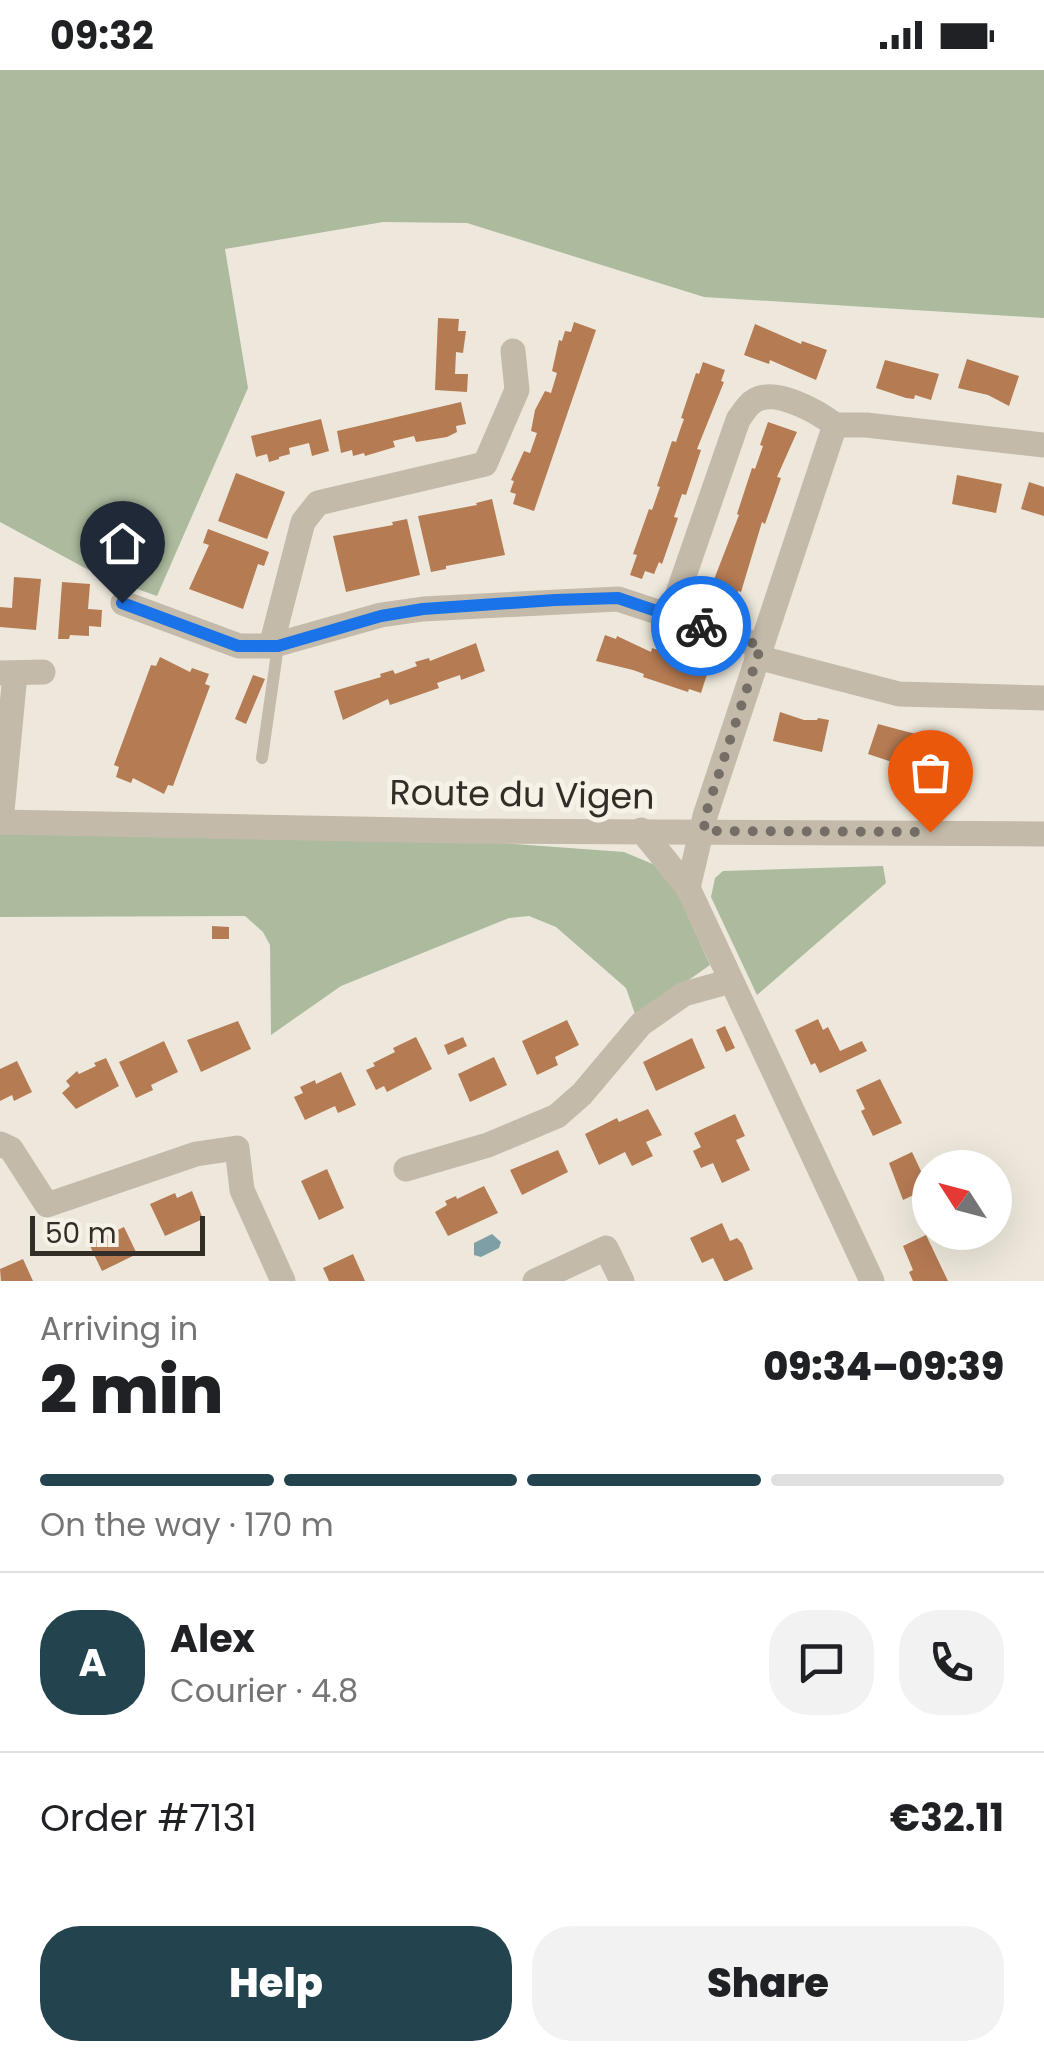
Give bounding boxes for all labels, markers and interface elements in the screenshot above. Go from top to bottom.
text: 09:32 [50,9,154,62]
pin [80,501,165,604]
icon: home [95,516,150,571]
courier [651,576,751,676]
icon: bike [674,599,729,654]
pin [888,730,973,833]
icon: bag [903,745,958,800]
street label: Route du Vigen [389,767,655,821]
north arrow [912,1150,1012,1250]
map controls [912,1150,1012,1250]
scale bar [30,1211,205,1256]
text: 50 m [45,1214,116,1253]
text: Arriving in [40,1306,198,1351]
text: 09:34–09:39 [763,1340,1004,1393]
text: 2 min [40,1345,223,1436]
text: On the way · 170 m [40,1502,334,1547]
button: chat [769,1610,874,1715]
button: phone [899,1610,1004,1715]
text: Alex [170,1612,255,1665]
text: A [78,1636,107,1689]
text: Courier · 4.8 [170,1668,358,1713]
text: Order #7131 [40,1791,257,1844]
text: €32.11 [890,1791,1004,1844]
button: Help [40,1926,512,2041]
button: Share [532,1926,1004,2041]

